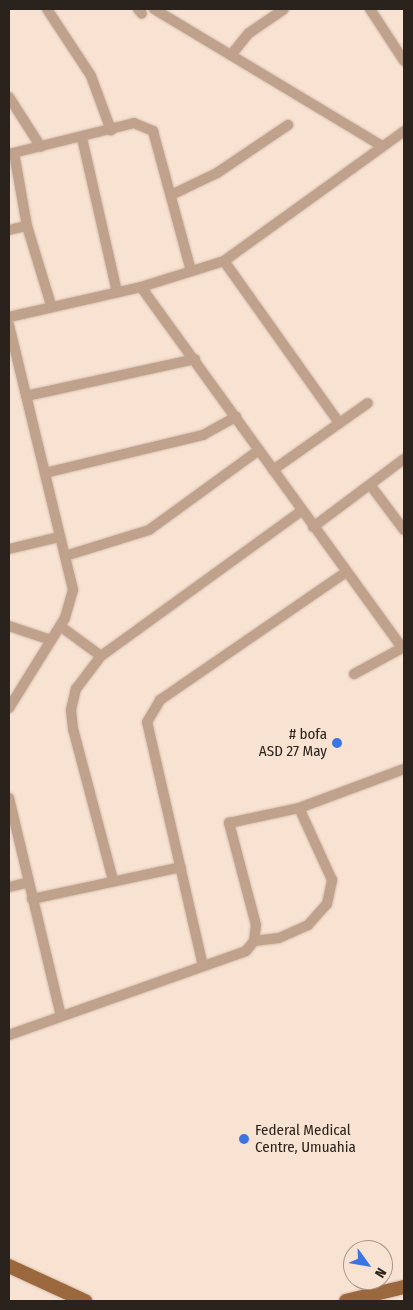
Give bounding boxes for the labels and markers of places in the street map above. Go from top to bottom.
place label: # bofa ASD 27 May [259,725,327,760]
marker: # bofa ASD 27 May [331,737,343,749]
place label: Federal Medical Centre, Umuahia [255,1121,356,1156]
marker: Federal Medical Centre, Umuahia [237,1132,251,1146]

